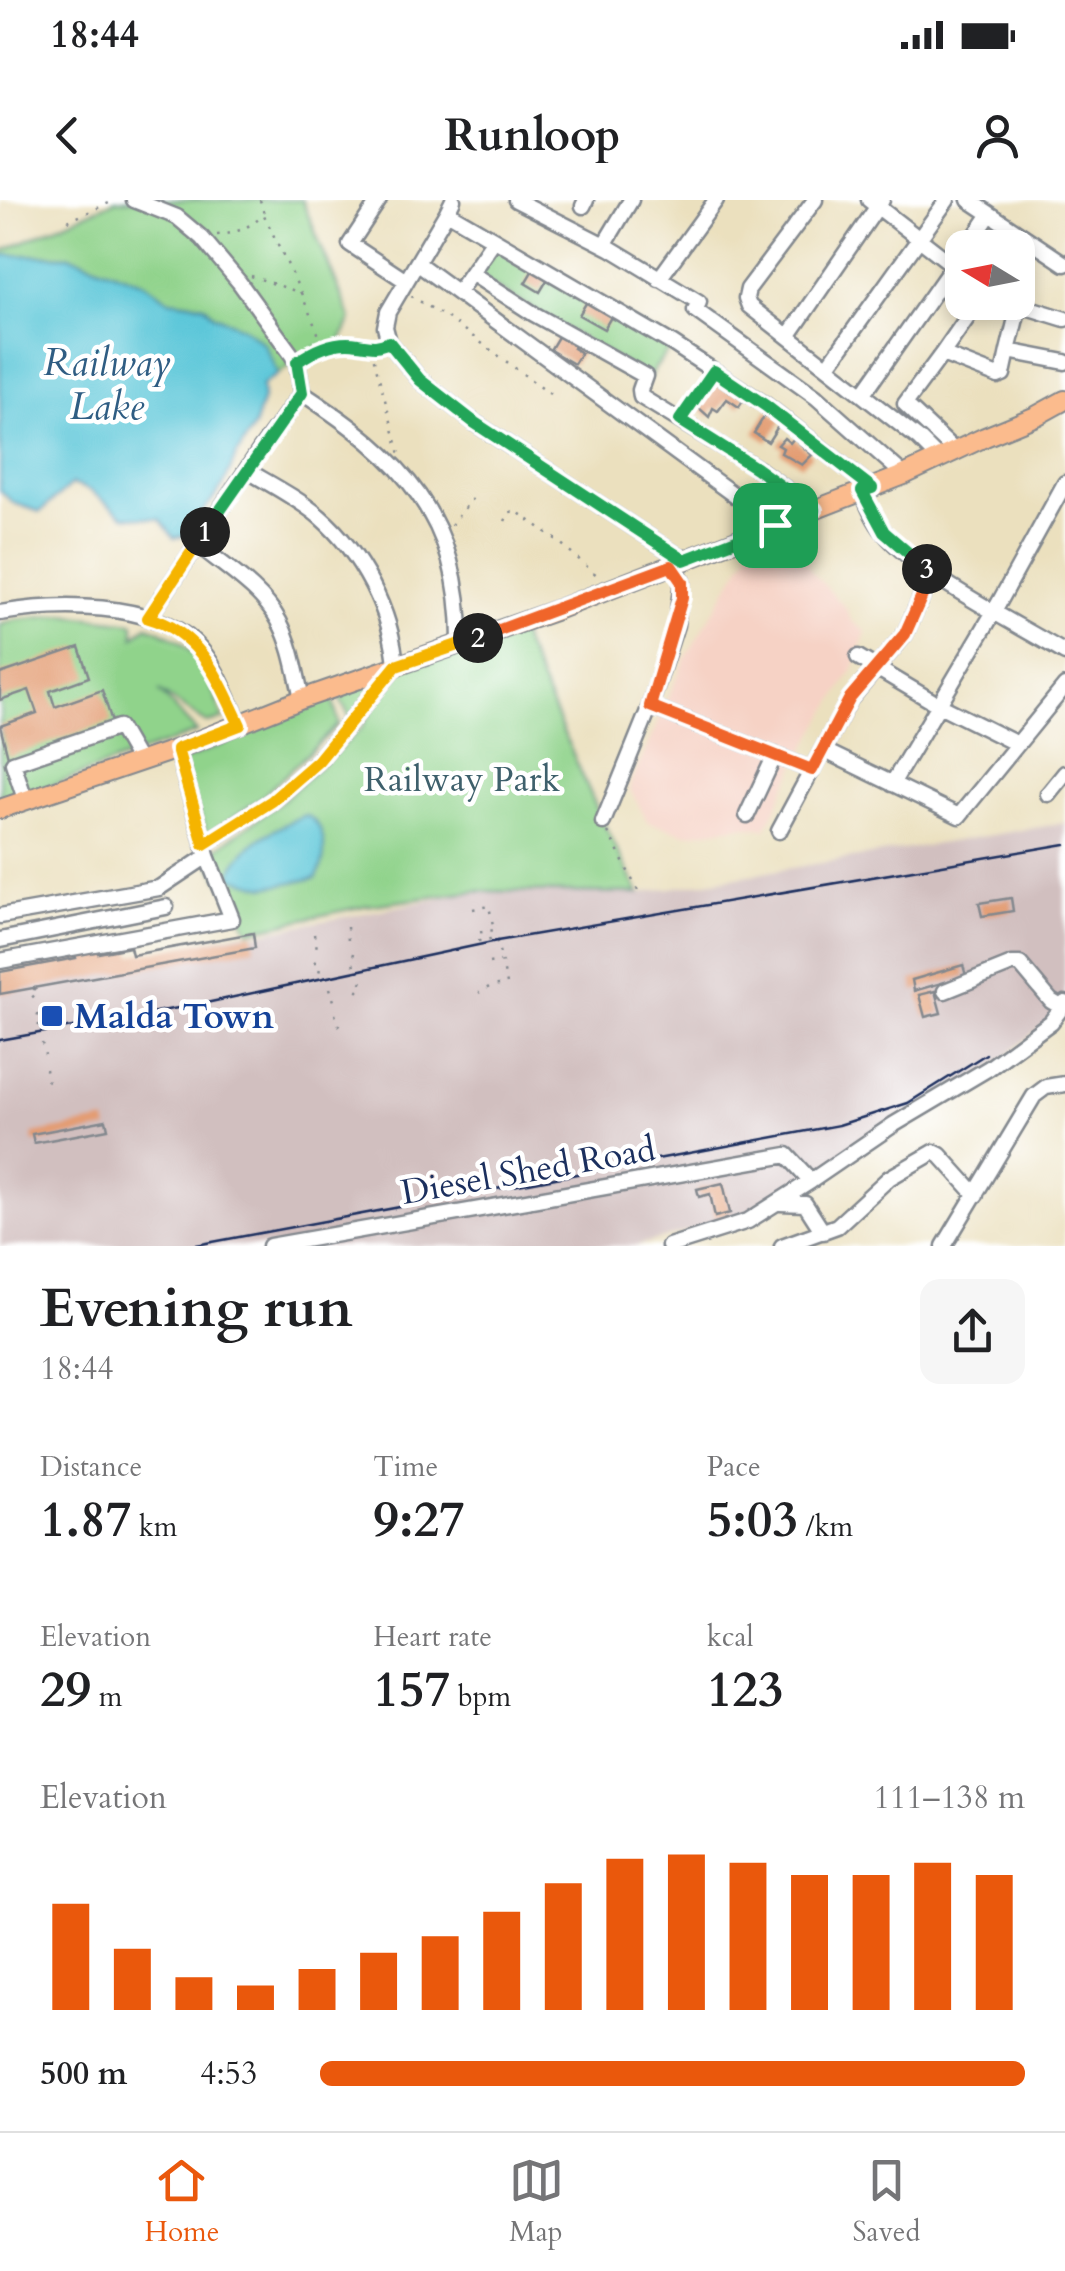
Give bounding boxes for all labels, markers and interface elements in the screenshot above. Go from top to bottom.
text: 18:44 [50,9,139,61]
text: Runloop [444,105,621,166]
icon: back [40,108,95,163]
icon: person [970,108,1025,163]
north arrow [945,230,1035,320]
map controls [945,230,1035,320]
water label: Railway Lake [43,337,171,433]
pin [733,483,818,568]
icon: arrive [748,498,803,553]
pin: 1 [180,507,230,557]
text: 1 [198,513,212,551]
pin: 3 [902,544,952,594]
text: 3 [920,550,934,588]
pin: 2 [453,613,503,663]
text: 2 [471,619,485,657]
park label: Railway Park [364,756,561,804]
place label: Malda Town [74,993,275,1041]
marker: Malda Town [39,1003,65,1029]
street label: Diesel Shed Road [397,1125,660,1217]
text: Evening run [40,1272,353,1346]
button: share [920,1279,1025,1384]
text: 18:44 [40,1347,114,1391]
text: Distance [40,1448,142,1486]
text: Time [373,1448,438,1486]
text: Pace [707,1448,761,1486]
text: 1.87 [40,1486,131,1554]
text: 9:27 [373,1486,465,1554]
text: 5:03 [707,1486,798,1554]
text: km [131,1508,178,1546]
text: /km [798,1508,853,1546]
text: Elevation [40,1618,151,1656]
text: Heart rate [373,1618,492,1656]
text: kcal [707,1618,754,1656]
text: 29 [40,1656,91,1724]
text: 157 [373,1656,450,1724]
text: 123 [707,1656,784,1724]
text: m [91,1678,122,1716]
text: bpm [450,1678,511,1716]
text: Elevation [40,1776,167,1820]
text: 111–138 m [873,1776,1025,1820]
text: 500 m [40,2052,127,2096]
text: 4:53 [200,2052,257,2096]
tab: Home [145,2153,219,2251]
tab: Map [509,2153,564,2251]
tab: Saved [853,2153,920,2251]

